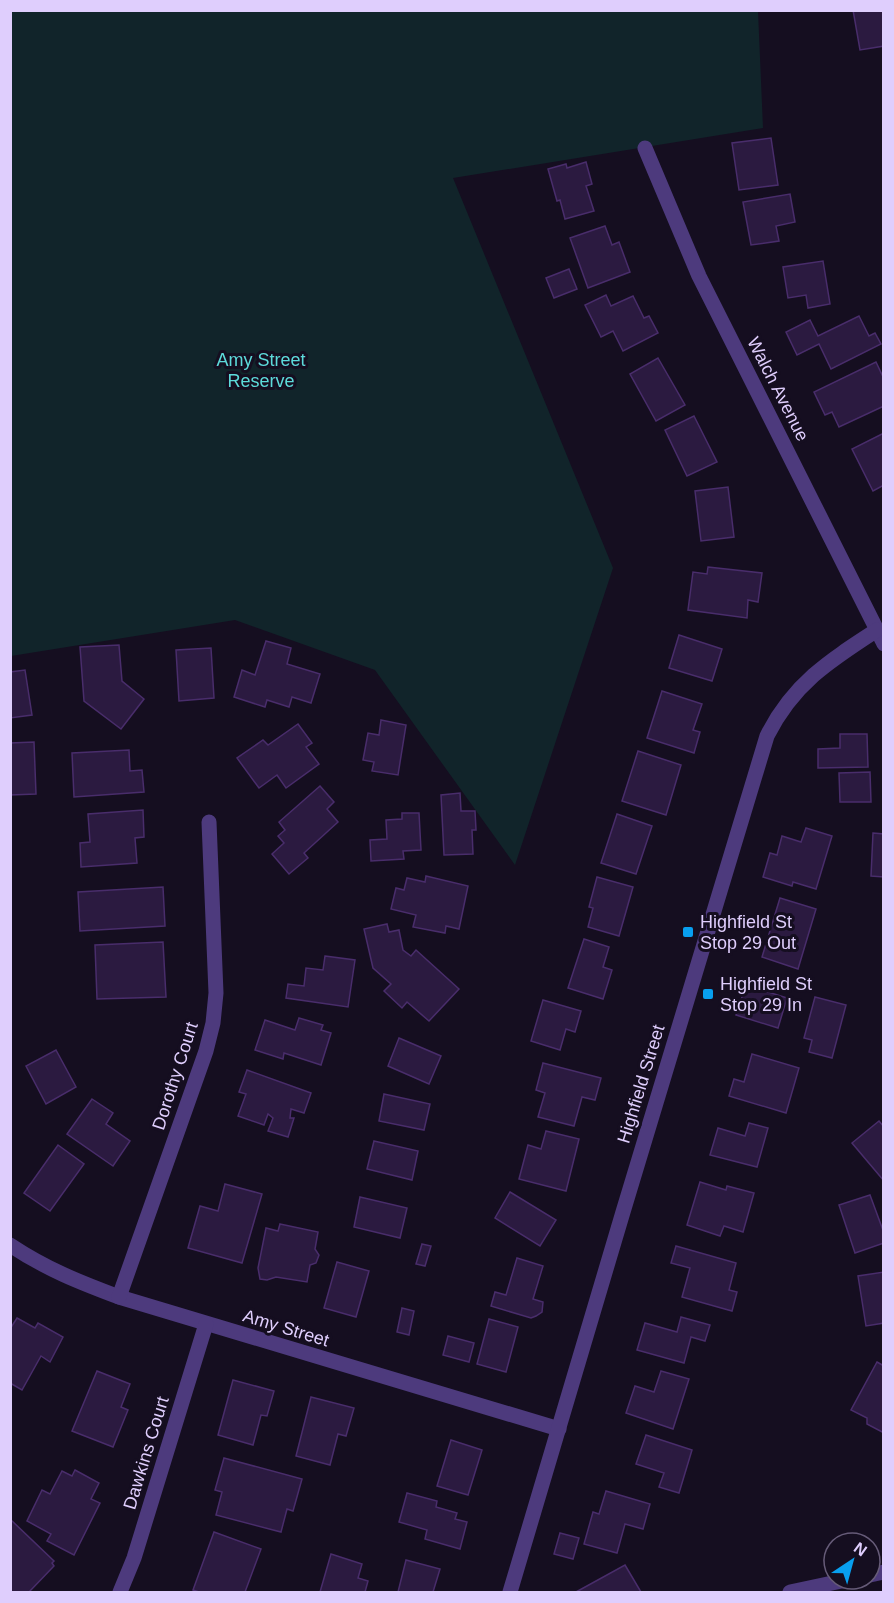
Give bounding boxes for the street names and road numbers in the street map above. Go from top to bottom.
street label: Walch Avenue [743,334,813,444]
street label: Dorothy Court [148,1020,202,1132]
street label: Highfield Street [613,1022,669,1146]
street label: Amy Street [241,1305,331,1351]
street label: Dawkins Court [119,1394,173,1512]

